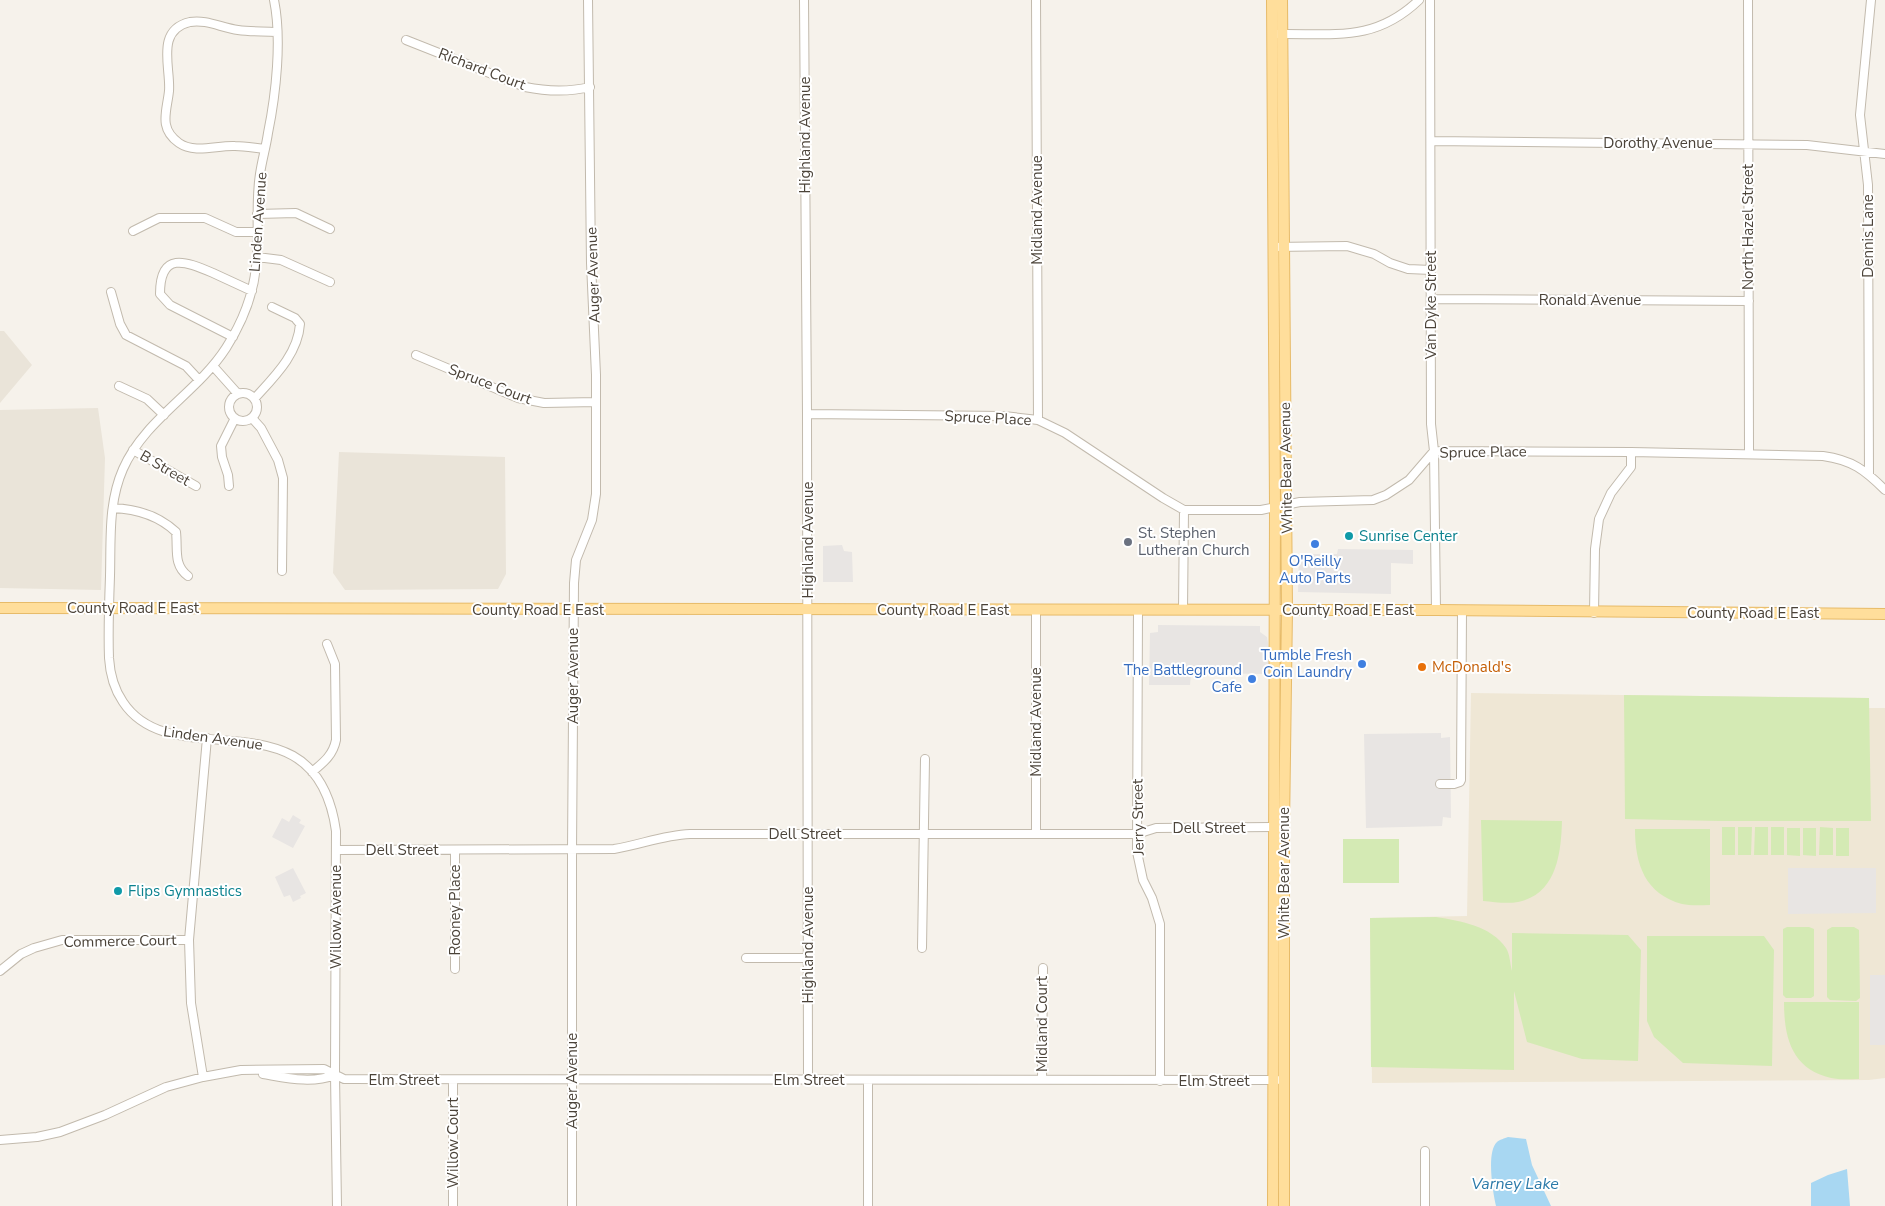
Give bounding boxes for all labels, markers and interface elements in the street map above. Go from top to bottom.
street label: Richard Court [435,43,529,95]
street label: Highland Avenue [795,77,815,193]
street label: Dorothy Avenue [1603,133,1713,153]
street label: Midland Avenue [1027,155,1047,265]
street label: North Hazel Street [1738,163,1758,290]
street label: Linden Avenue [245,171,271,273]
street label: Dennis Lane [1858,194,1878,278]
street label: Auger Avenue [581,226,605,324]
street label: Van Dyke Street [1421,250,1441,360]
street label: Ronald Avenue [1539,290,1641,310]
street label: Spruce Court [445,359,535,409]
street label: White Bear Avenue [1275,402,1297,534]
street label: Spruce Place [944,406,1032,430]
street label: Spruce Place [1439,441,1527,463]
street label: B Street [136,446,194,491]
street label: Highland Avenue [798,482,818,598]
place label: St. Stephen Lutheran Church [1138,523,1250,560]
place label: Sunrise Center [1359,526,1458,546]
marker: Sunrise Center [1343,530,1355,542]
marker: St. Stephen Lutheran Church [1122,536,1134,548]
marker: O'Reilly Auto Parts [1309,538,1321,550]
place label: O'Reilly Auto Parts [1279,551,1351,588]
street label: County Road E East [67,598,200,618]
street label: County Road E East [472,600,605,620]
street label: County Road E East [877,600,1010,620]
street label: County Road E East [1282,600,1415,620]
street label: County Road E East [1687,603,1820,623]
street label: Auger Avenue [563,628,583,724]
place label: Tumble Fresh Coin Laundry [1261,645,1352,682]
place label: McDonald's [1432,657,1511,677]
marker: Tumble Fresh Coin Laundry [1356,658,1368,670]
place label: The Battleground Cafe [1124,660,1242,697]
marker: McDonald's [1416,661,1428,673]
street label: Midland Avenue [1026,667,1046,777]
marker: The Battleground Cafe [1246,673,1258,685]
street label: Linden Avenue [162,721,264,755]
street label: Jerry Street [1127,778,1149,856]
street label: White Bear Avenue [1274,807,1294,939]
street label: Dell Street [1173,818,1246,838]
street label: Dell Street [769,824,842,844]
street label: Dell Street [366,840,439,860]
street label: Rooney Place [445,864,465,956]
street label: Willow Avenue [326,865,346,969]
place label: Flips Gymnastics [128,881,242,901]
marker: Flips Gymnastics [112,885,124,897]
street label: Highland Avenue [798,887,818,1003]
street label: Commerce Court [63,930,177,952]
street label: Midland Court [1032,975,1052,1072]
street label: Auger Avenue [562,1033,582,1129]
street label: Elm Street [369,1070,440,1090]
street label: Elm Street [774,1070,845,1090]
street label: Elm Street [1179,1071,1250,1091]
street label: Willow Court [443,1097,463,1188]
water label: Varney Lake [1471,1173,1559,1195]

